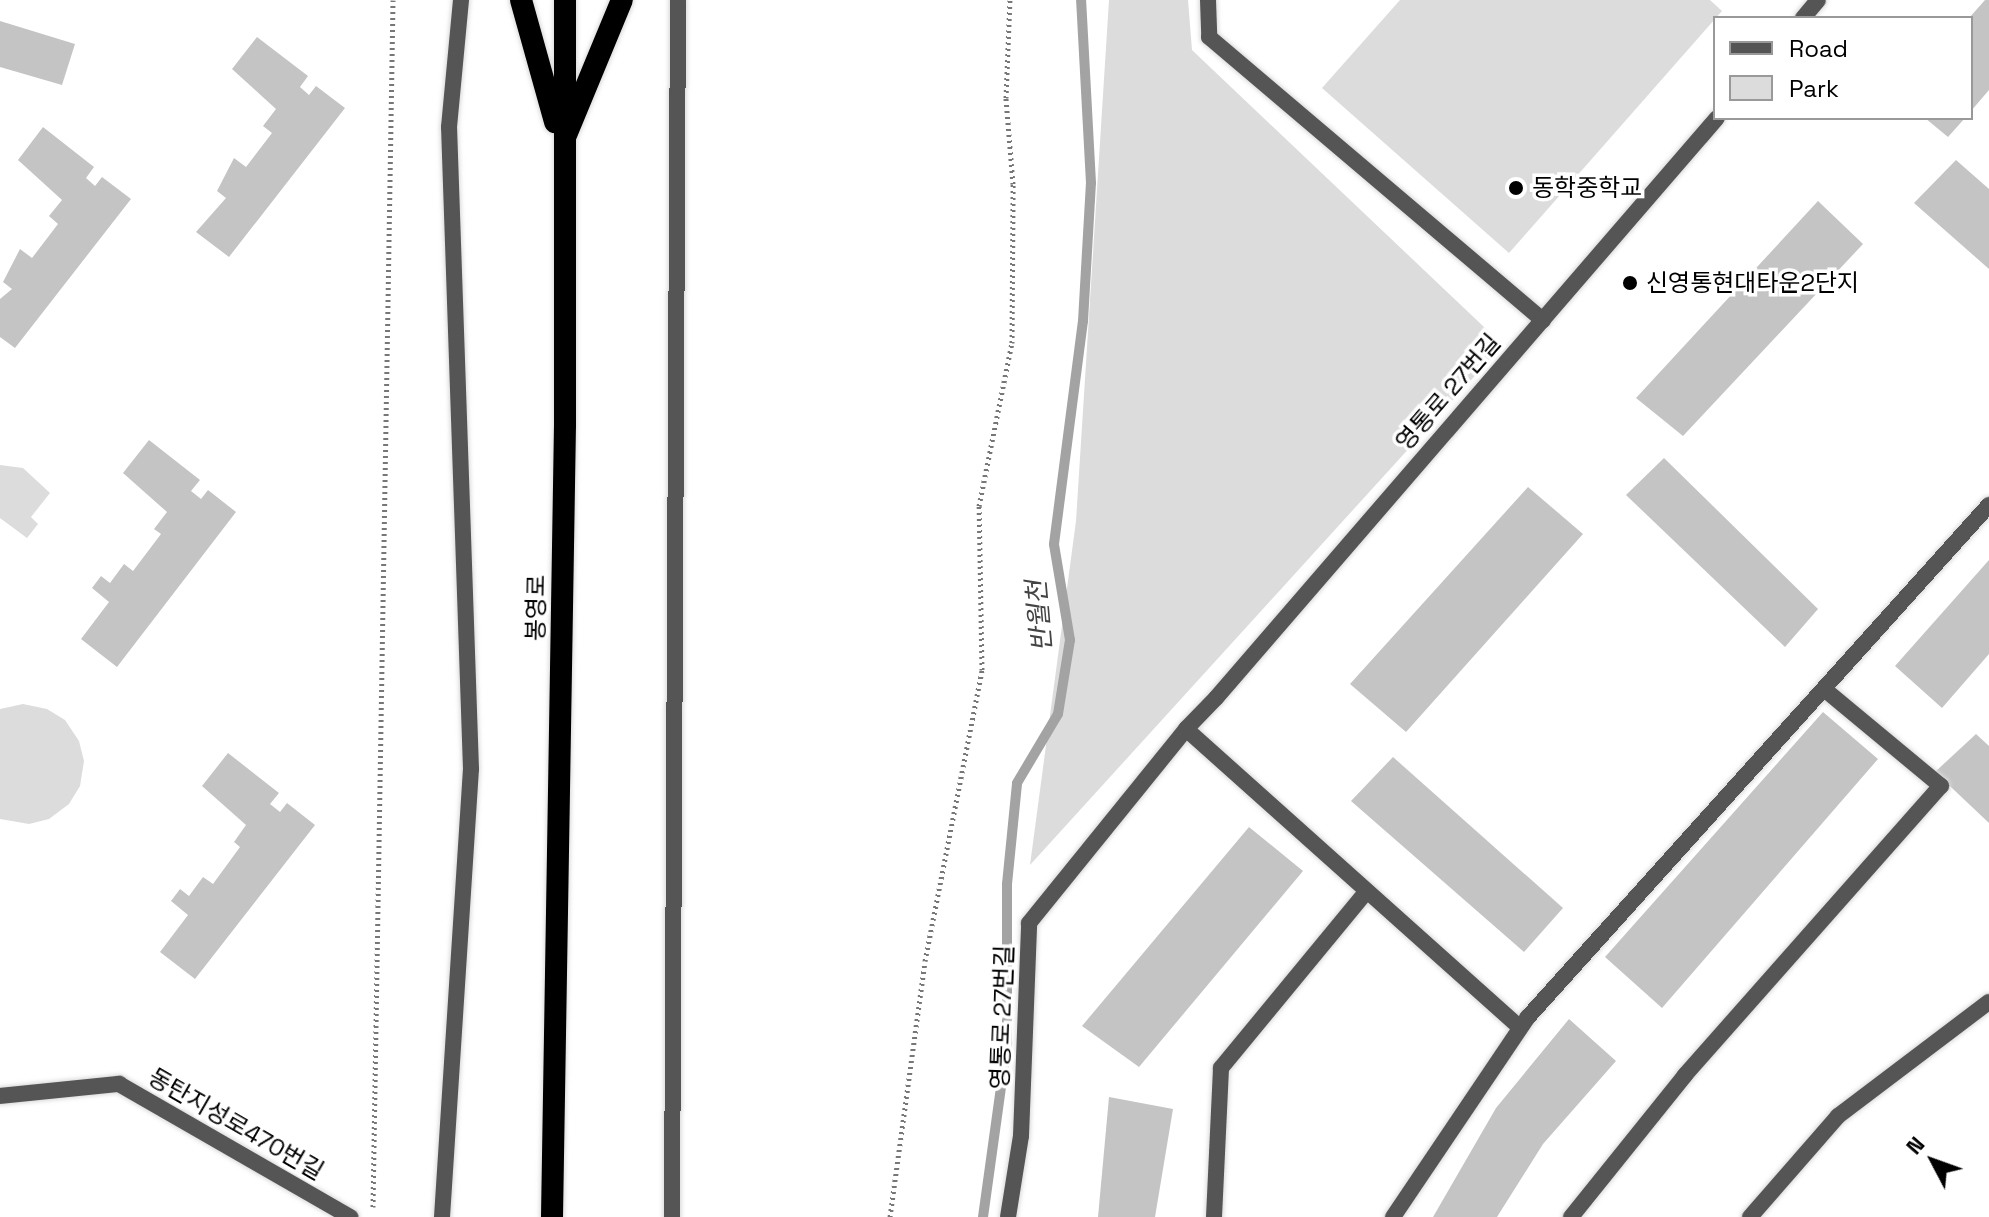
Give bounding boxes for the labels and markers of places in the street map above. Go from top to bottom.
place label: 동학중학교 [1532,174,1642,202]
marker: 동학중학교 [1507,179,1525,197]
place label: 신영통현대타운2단지 [1646,269,1859,297]
marker: 신영통현대타운2단지 [1621,274,1639,292]

